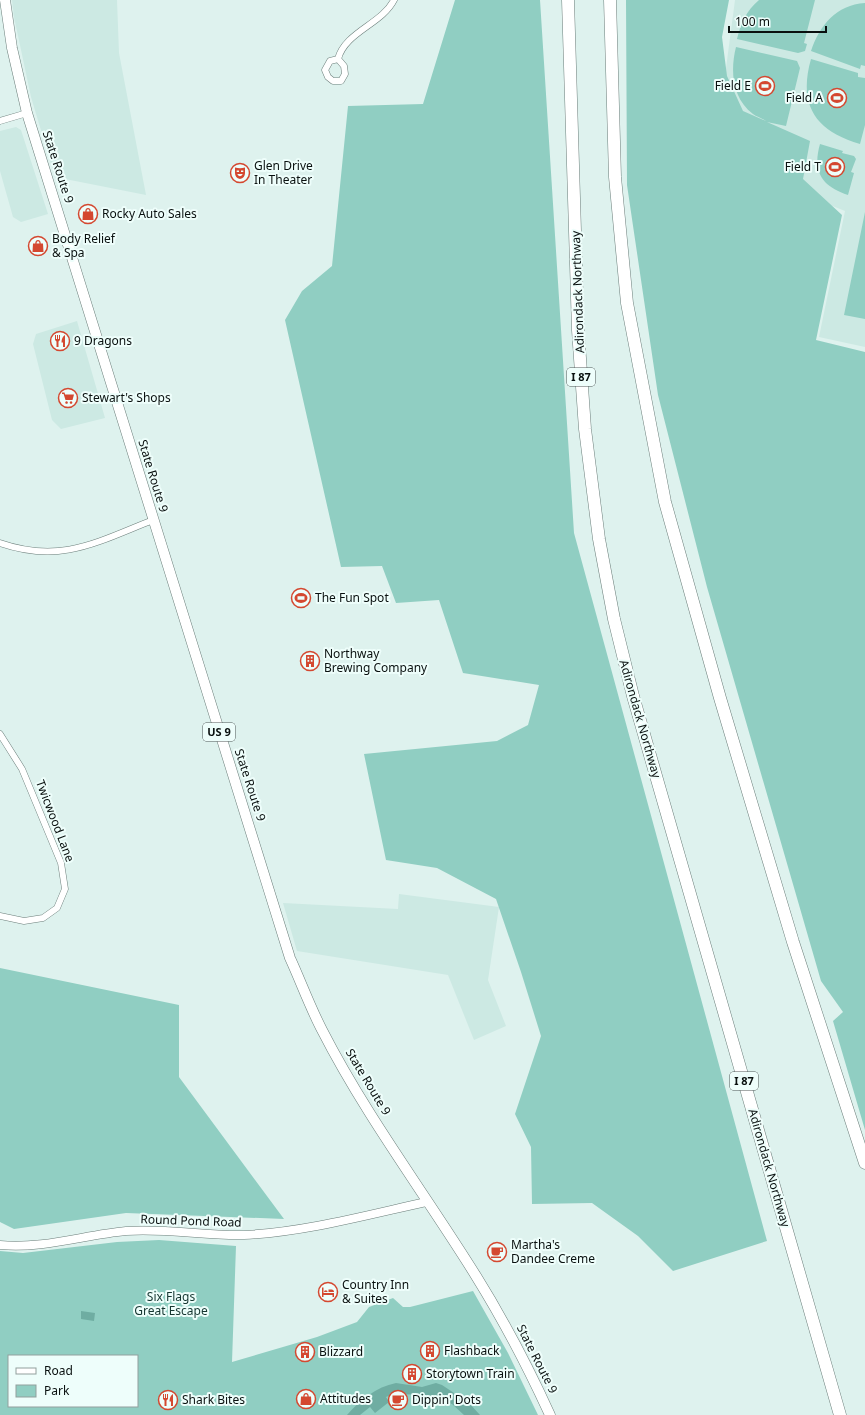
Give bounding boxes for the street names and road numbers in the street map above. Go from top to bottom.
street label: State Route 9 [39,129,78,205]
street label: Adirondack Northway [567,230,588,353]
road number: I 87 [567,368,595,386]
street label: State Route 9 [134,437,173,514]
street label: Adirondack Northway [615,658,666,781]
road number: US 9 [203,723,235,741]
street label: State Route 9 [231,747,270,823]
street label: Twicwood Lane [32,777,79,864]
street label: State Route 9 [342,1045,395,1118]
road number: I 87 [730,1072,758,1090]
street label: Adirondack Northway [744,1107,795,1230]
street label: Round Pond Road [140,1210,242,1231]
street label: State Route 9 [513,1321,562,1396]

